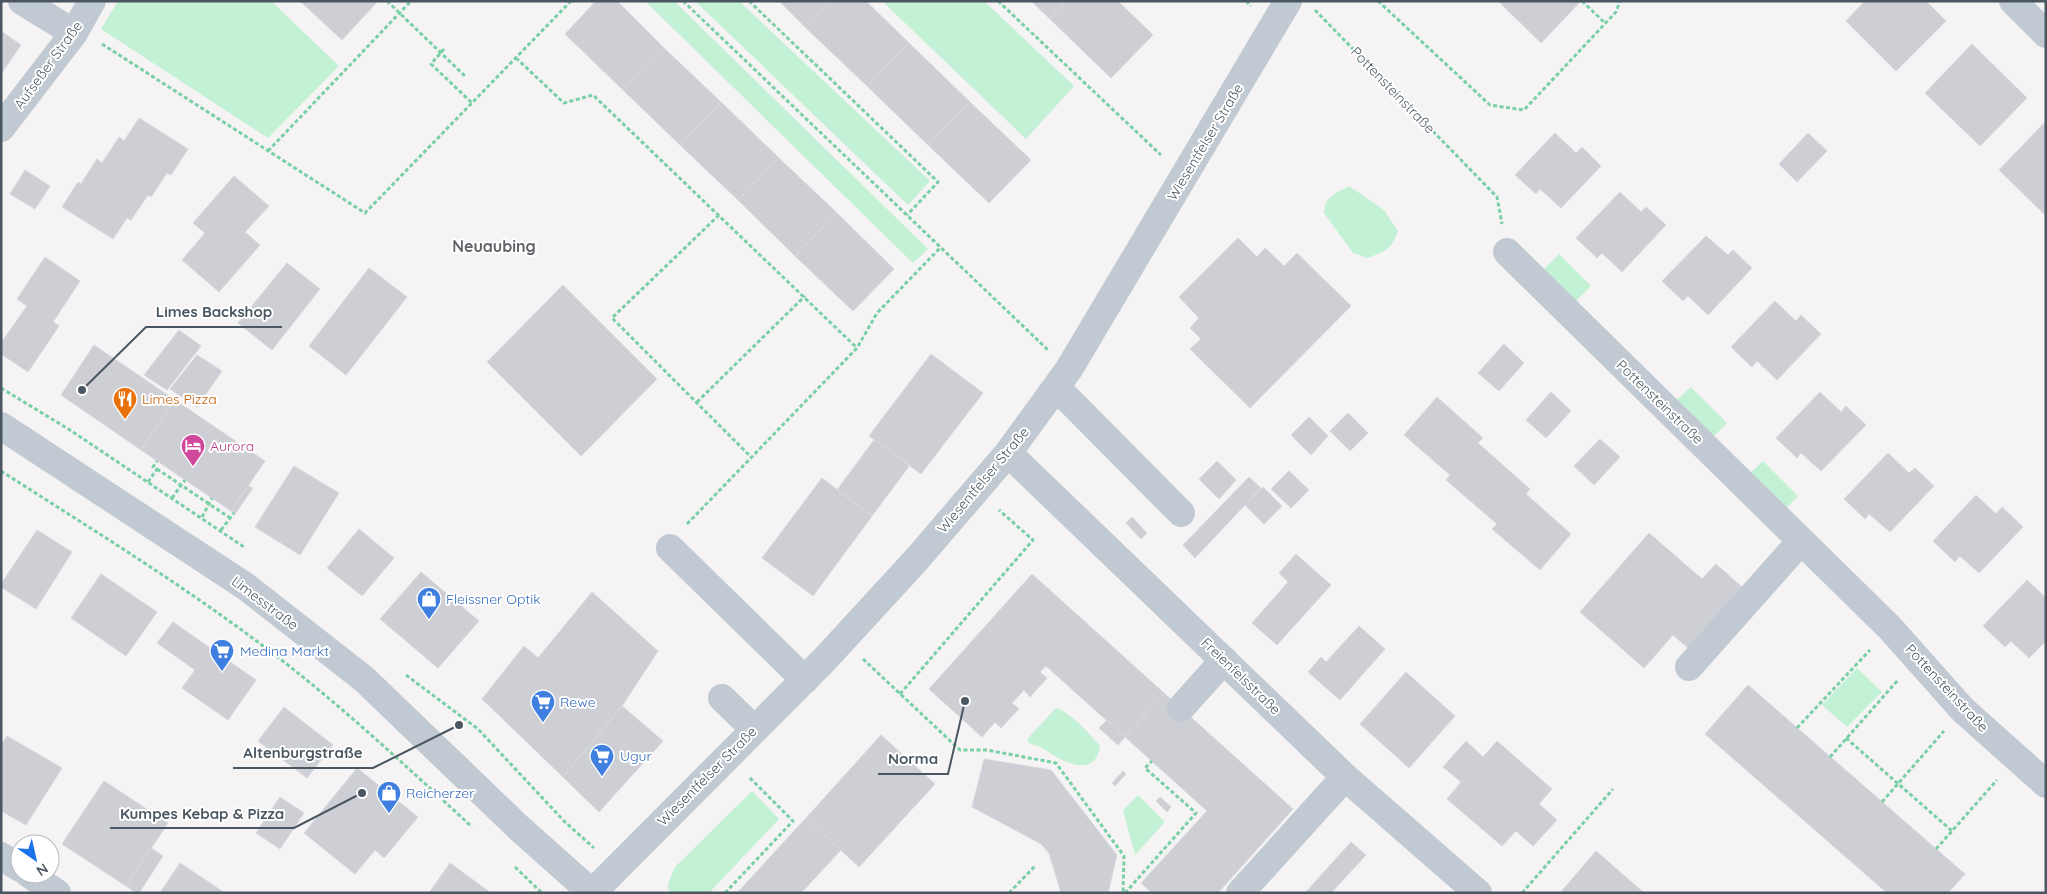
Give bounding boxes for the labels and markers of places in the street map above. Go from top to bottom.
callout: Limes Backshop [146,297,282,327]
restaurant icon: Limes Pizza [112,386,138,420]
place label: Limes Pizza [142,390,217,408]
hotel icon: Aurora [180,433,206,467]
place label: Aurora [210,437,254,455]
shop icon: Fleissner Optik [416,586,442,620]
place label: Fleissner Optik [446,590,541,608]
supermarket icon: Medina Markt [209,638,235,672]
place label: Medina Markt [240,642,329,660]
supermarket icon: Rewe [530,689,556,723]
place label: Rewe [560,693,596,711]
callout: Altenburgstraße [233,738,373,768]
supermarket icon: Ugur [589,743,615,777]
callout: Norma [878,744,948,774]
place label: Ugur [620,747,653,765]
shop icon: Reicherzer [376,780,402,814]
place label: Reicherzer [406,784,475,802]
callout: Kumpes Kebap & Pizza [110,798,294,828]

